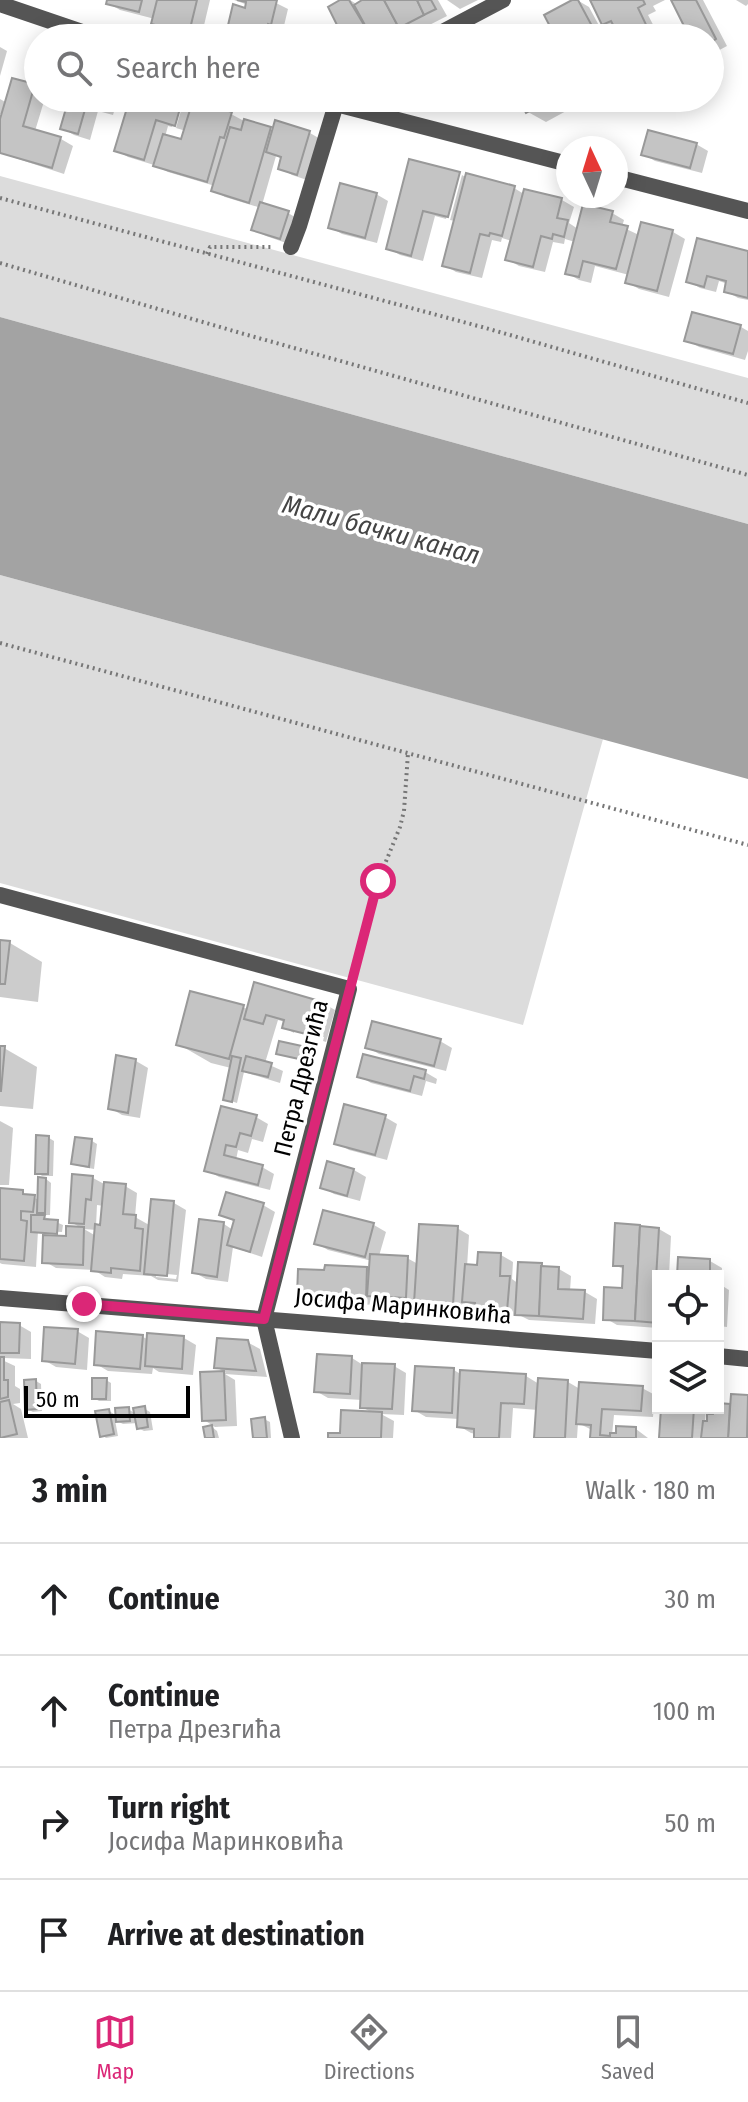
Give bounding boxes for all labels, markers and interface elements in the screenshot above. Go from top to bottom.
search box [24,24,724,112]
icon: search [52,46,96,90]
text: Search here [116,50,261,86]
north arrow [556,136,628,208]
water label: Мали бачки канал [279,489,483,571]
route start [360,863,396,899]
street label: Петра Дрезгића [268,997,334,1159]
map controls [652,1270,724,1414]
button: locate [652,1270,724,1342]
street label: Јосифа Маринковића [293,1283,513,1329]
route end [66,1286,102,1322]
button: layers [652,1342,724,1414]
scale bar [24,1382,190,1418]
text: 50 m [36,1386,80,1413]
text: 3 min [32,1470,108,1511]
text: Walk · 180 m [585,1475,716,1506]
icon: ahead [32,1577,76,1621]
text: Continue [108,1581,220,1617]
text: 30 m [665,1584,716,1615]
text: Continue [108,1678,220,1714]
icon: ahead [32,1689,76,1733]
text: 100 m [653,1696,716,1727]
text: Петра Дрезгића [108,1714,282,1745]
text: Turn right [108,1790,230,1826]
icon: right [32,1801,76,1845]
text: 50 m [664,1808,716,1839]
text: Јосифа Маринковића [108,1826,344,1857]
icon: arrive [32,1913,76,1957]
text: Arrive at destination [108,1917,365,1953]
tab: Map [93,2010,137,2085]
tab: Directions [324,2010,415,2085]
tab: Saved [601,2010,655,2085]

